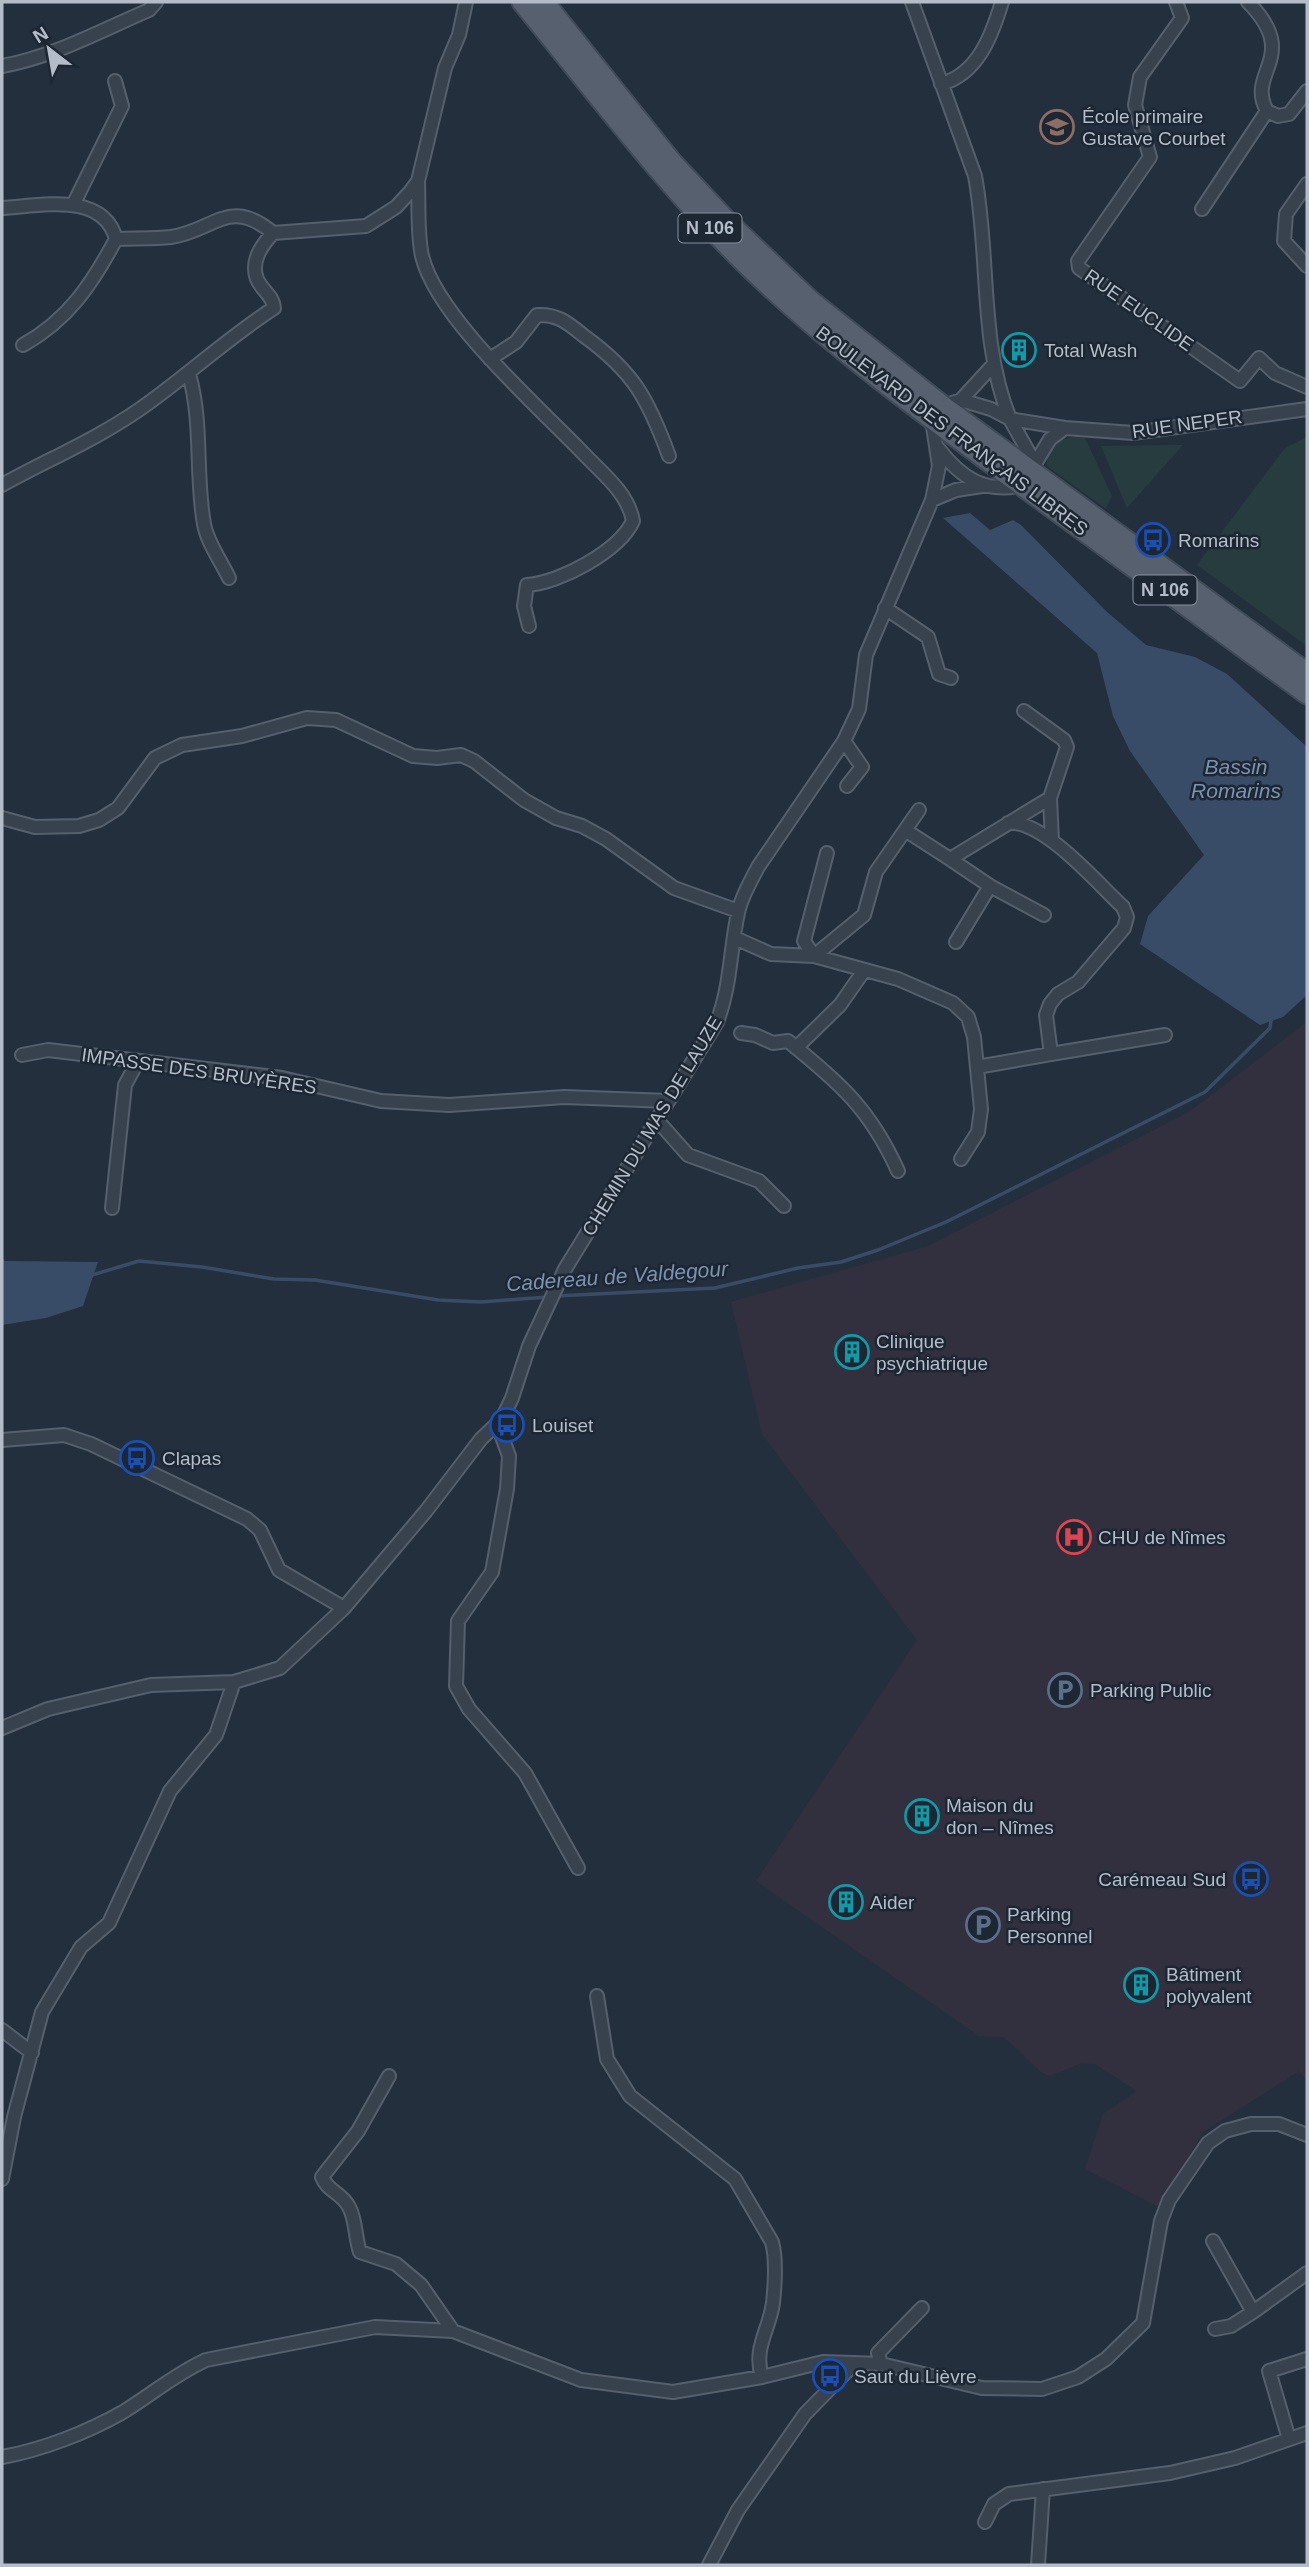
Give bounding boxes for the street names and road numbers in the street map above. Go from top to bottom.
road number: N 106 [678,213,742,242]
street label: RUE EUCLIDE [1081,265,1197,355]
street label: BOULEVARD DES FRANÇAIS LIBRES [812,322,1092,540]
street label: RUE NEPER [1131,406,1243,442]
road number: N 106 [1134,576,1196,604]
street label: CHEMIN DU MAS DE LAUZE [578,1012,726,1240]
street label: IMPASSE DES BRUYÈRES [80,1044,318,1098]

